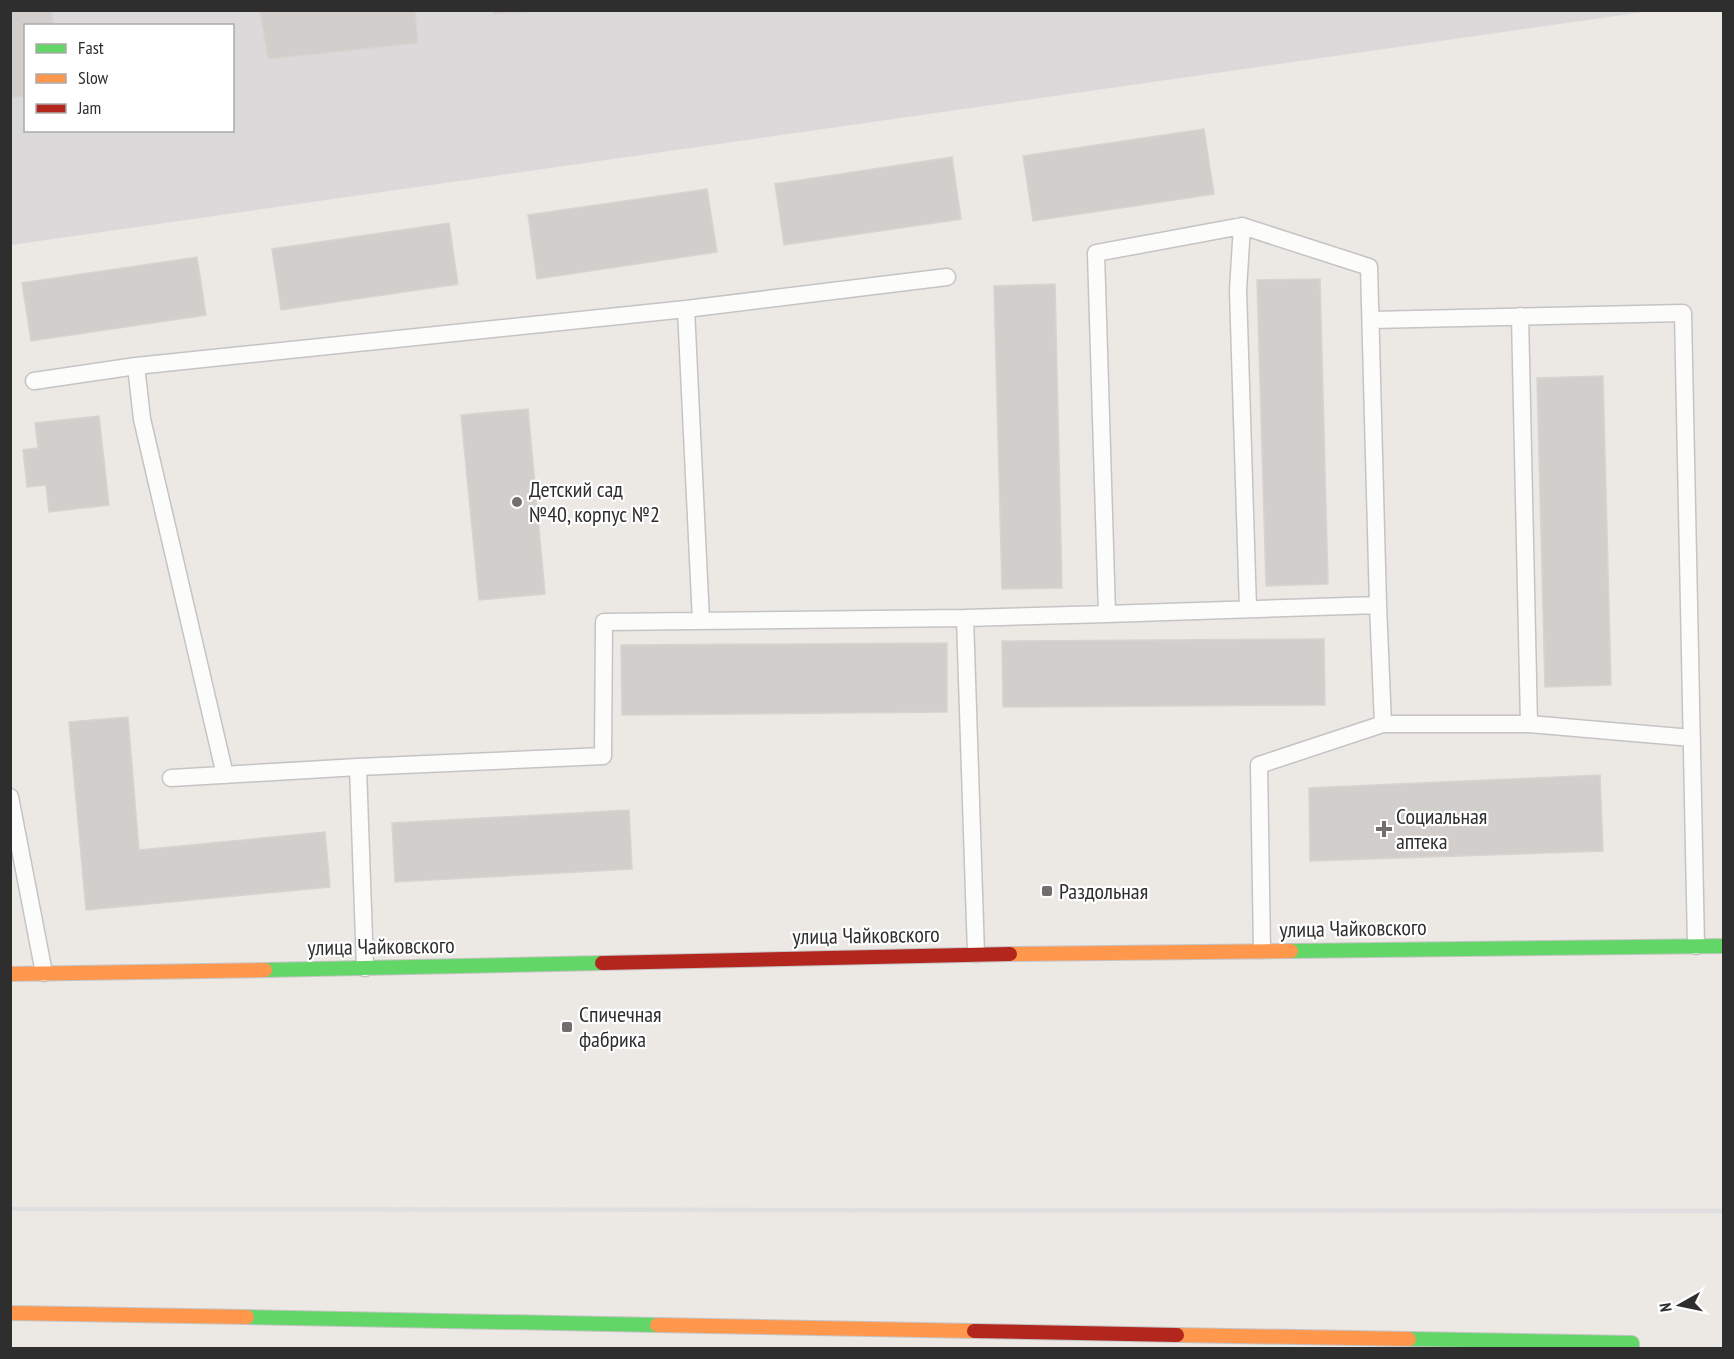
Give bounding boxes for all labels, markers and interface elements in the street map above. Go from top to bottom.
legend [24,24,234,132]
text: Fast [78,36,104,59]
text: Slow [78,66,109,89]
text: Jam [77,96,101,119]
place label: Детский сад №40, корпус №2 [529,475,660,528]
marker: Детский сад №40, корпус №2 [510,495,524,509]
place label: Социальная аптека [1396,802,1487,855]
marker: Социальная аптека [1377,822,1391,836]
place label: Раздольная [1059,877,1148,905]
marker: Раздольная [1040,884,1054,898]
street label: улица Чайковского [1279,913,1427,943]
street label: улица Чайковского [792,920,940,950]
street label: улица Чайковского [307,931,455,961]
place label: Спичечная фабрика [579,1000,662,1053]
marker: Спичечная фабрика [560,1020,574,1034]
north arrow [1650,1275,1710,1335]
text: N [1655,1302,1676,1313]

